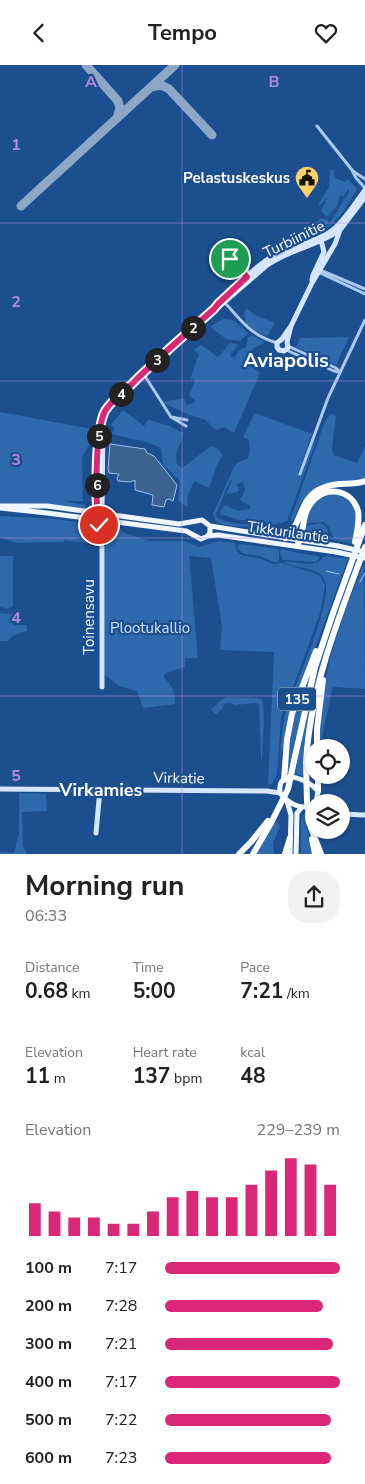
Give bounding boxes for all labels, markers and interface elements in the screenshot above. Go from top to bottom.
text: Tempo [148,18,217,48]
icon: back [25,19,53,47]
icon: heart [312,19,340,47]
text: A [85,71,97,93]
text: B [268,71,280,93]
text: 1 [11,134,21,156]
public building icon: Pelastuskeskus [294,165,320,199]
place label: Pelastuskeskus [183,168,290,188]
street label: Turbiinitie [260,216,328,262]
pin [209,238,251,280]
icon: arrive [216,245,244,273]
text: 2 [11,291,21,313]
pin: 2 [180,315,206,341]
text: 2 [189,319,198,338]
pin: 3 [144,347,170,373]
district label: Aviapolis [243,347,329,374]
text: 3 [153,351,162,370]
pin: 4 [108,381,134,407]
text: 4 [117,385,126,404]
pin: 5 [86,423,112,449]
text: 5 [95,427,104,446]
text: 3 [11,449,21,471]
pin: 6 [84,473,110,497]
text: 6 [93,476,102,495]
pin [78,504,120,546]
icon: check [85,511,113,539]
street label: Tikkurilantie [246,516,330,548]
street label: Toinensavu [79,579,99,655]
text: 4 [11,607,21,629]
park label: Plootukallio [110,618,190,638]
road number: 135 [278,687,316,711]
map controls [305,739,350,839]
button: locate [305,739,350,784]
text: 5 [11,765,21,787]
street label: Virkatie [152,768,205,788]
district label: Virkamies [59,778,143,802]
button: layers [305,794,350,839]
text: Morning run [25,867,184,905]
button: share [288,871,340,923]
text: 06:33 [25,905,67,927]
text: Distance [25,958,79,977]
text: Time [133,958,164,977]
text: Pace [240,958,270,977]
text: 0.68 [25,977,68,1005]
text: 5:00 [133,977,176,1005]
text: 7:21 [240,977,283,1005]
text: km [68,984,91,1003]
text: /km [283,984,310,1003]
text: Elevation [25,1043,83,1062]
text: Heart rate [133,1043,197,1062]
text: kcal [240,1043,265,1062]
text: 11 [25,1062,50,1090]
text: 137 [133,1062,170,1090]
text: 48 [240,1062,266,1090]
text: m [50,1069,66,1088]
text: bpm [170,1069,202,1088]
text: Elevation [25,1119,91,1141]
text: 229–239 m [257,1119,340,1141]
text: 100 m [25,1257,72,1279]
text: 7:17 [105,1257,137,1279]
text: 200 m [25,1295,72,1317]
text: 7:28 [105,1295,137,1317]
text: 300 m [25,1333,72,1355]
text: 7:21 [105,1333,137,1355]
text: 400 m [25,1371,72,1393]
text: 7:17 [105,1371,137,1393]
text: 500 m [25,1409,72,1431]
text: 7:22 [105,1409,137,1431]
text: 600 m [25,1447,72,1469]
text: 7:23 [105,1447,137,1469]

